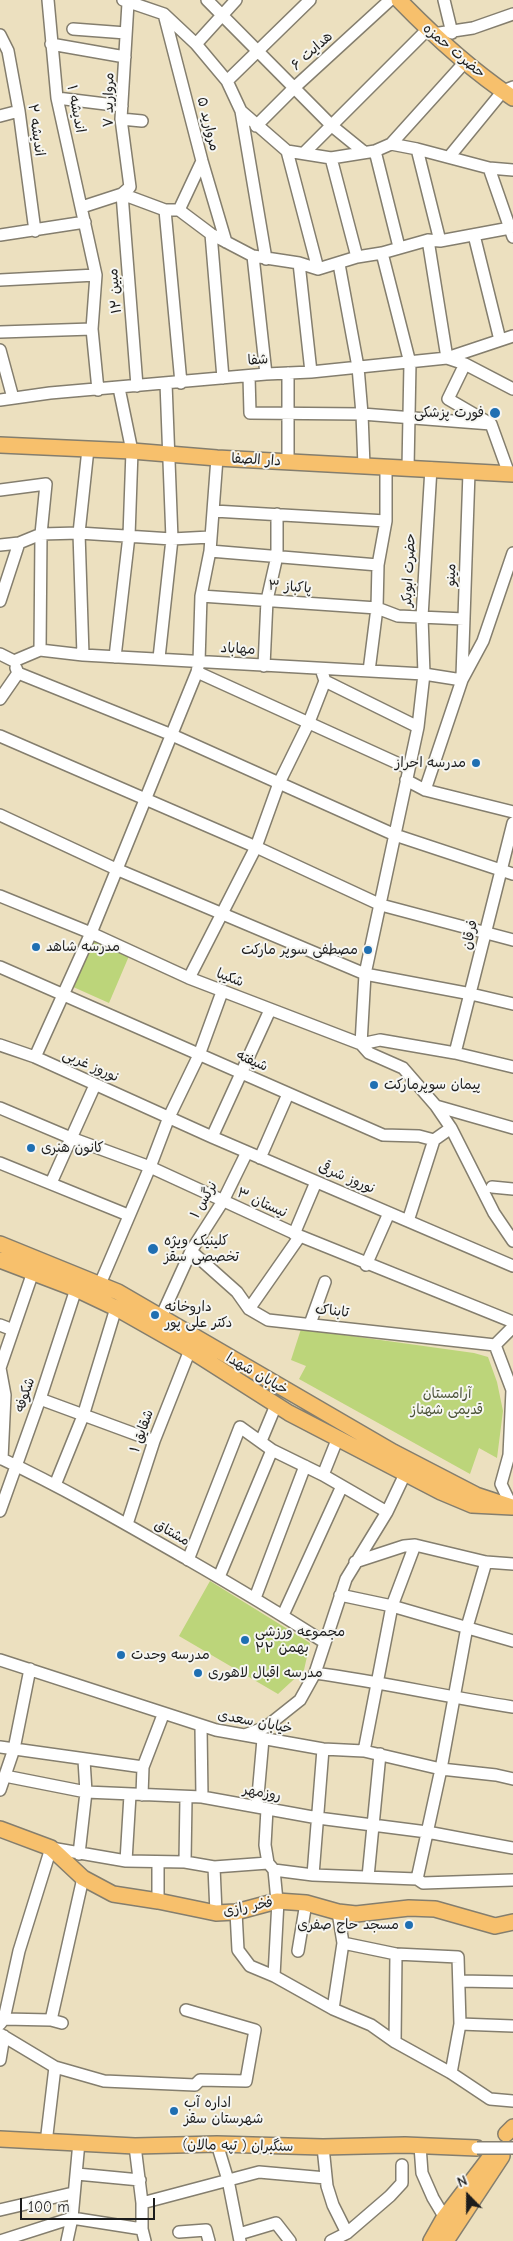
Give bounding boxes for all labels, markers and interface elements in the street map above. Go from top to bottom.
street label: حضرت حمزه [419,20,489,82]
street label: هدایت ۶ [288,28,336,74]
street label: مروارید ۷ [100,72,118,128]
street label: اندیشه ۱ [63,84,89,134]
street label: مروارید ۵ [193,95,223,153]
street label: اندیشه ۲ [24,103,48,157]
street label: مبین ۱۲ [105,268,125,314]
street label: شفا [247,351,269,369]
place label: فورت پزشکی [414,405,484,421]
marker: فورت پزشکی [488,406,502,420]
street label: دار الصفا [231,450,281,470]
street label: حضرت ابوبکر [399,533,419,607]
street label: مینو [442,563,460,587]
street label: پاکباز ۳ [268,577,312,597]
street label: مهاباد [220,640,256,658]
place label: مدرسه احراز [395,755,466,771]
marker: مدرسه احراز [470,757,482,769]
street label: فرقان [458,918,482,952]
place label: مدرسه شاهد [46,939,120,955]
marker: مدرسه شاهد [30,941,42,953]
place label: مصطفی سوپر مارکت [241,942,358,958]
marker: مصطفی سوپر مارکت [362,944,374,956]
street label: شکیبا [214,965,246,991]
street label: نوروز غربی [60,1046,122,1086]
street label: شیفته [234,1047,270,1075]
place label: پیمان سوپرمارکت [384,1077,481,1093]
marker: پیمان سوپرمارکت [368,1079,380,1091]
place label: کانون هنری [41,1140,104,1156]
marker: کانون هنری [25,1142,37,1154]
street label: نوروز شرقی [316,1158,378,1198]
street label: نرگس ۱ [187,1179,221,1221]
street label: نیستان ۳ [234,1185,290,1221]
place label: کلینیک ویژه تخصصی سقز [164,1233,239,1266]
marker: کلینیک ویژه تخصصی سقز [146,1242,160,1256]
place label: داروخانه دکتر علی پور [165,1299,232,1331]
street label: تابناک [314,1301,350,1321]
marker: داروخانه دکتر علی پور [149,1309,161,1321]
street label: خیابان شهدا [223,1350,291,1398]
street label: شکوفه [11,1375,39,1415]
park label: آرامستان قدیمی شهناز [411,1386,483,1418]
street label: شقایق ۱ [127,1407,157,1455]
street label: مشتاق [151,1516,193,1550]
place label: مجموعه ورزشی ۲۲ بهمن [255,1624,345,1656]
marker: مجموعه ورزشی ۲۲ بهمن [239,1634,251,1646]
place label: مدرسه وحدت [131,1647,210,1663]
marker: مدرسه وحدت [115,1649,127,1661]
place label: مدرسه اقبال لاهوری [208,1665,323,1681]
marker: مدرسه اقبال لاهوری [192,1667,204,1679]
street label: خیابان سعدی [216,1707,294,1737]
street label: روزمهر [242,1781,282,1805]
street label: فخر رازی [222,1894,274,1920]
place label: مسجد حاج صفری [297,1917,399,1933]
marker: مسجد حاج صفری [403,1919,415,1931]
place label: اداره آب شهرستان سقز [184,2095,263,2128]
marker: اداره آب شهرستان سقز [168,2105,180,2117]
street label: سنگبران ( تپه مالان) [182,2137,294,2155]
north arrow [443,2171,493,2221]
text: N [455,2172,470,2191]
scale bar [22,2188,158,2220]
text: 100 m [28,2198,70,2216]

